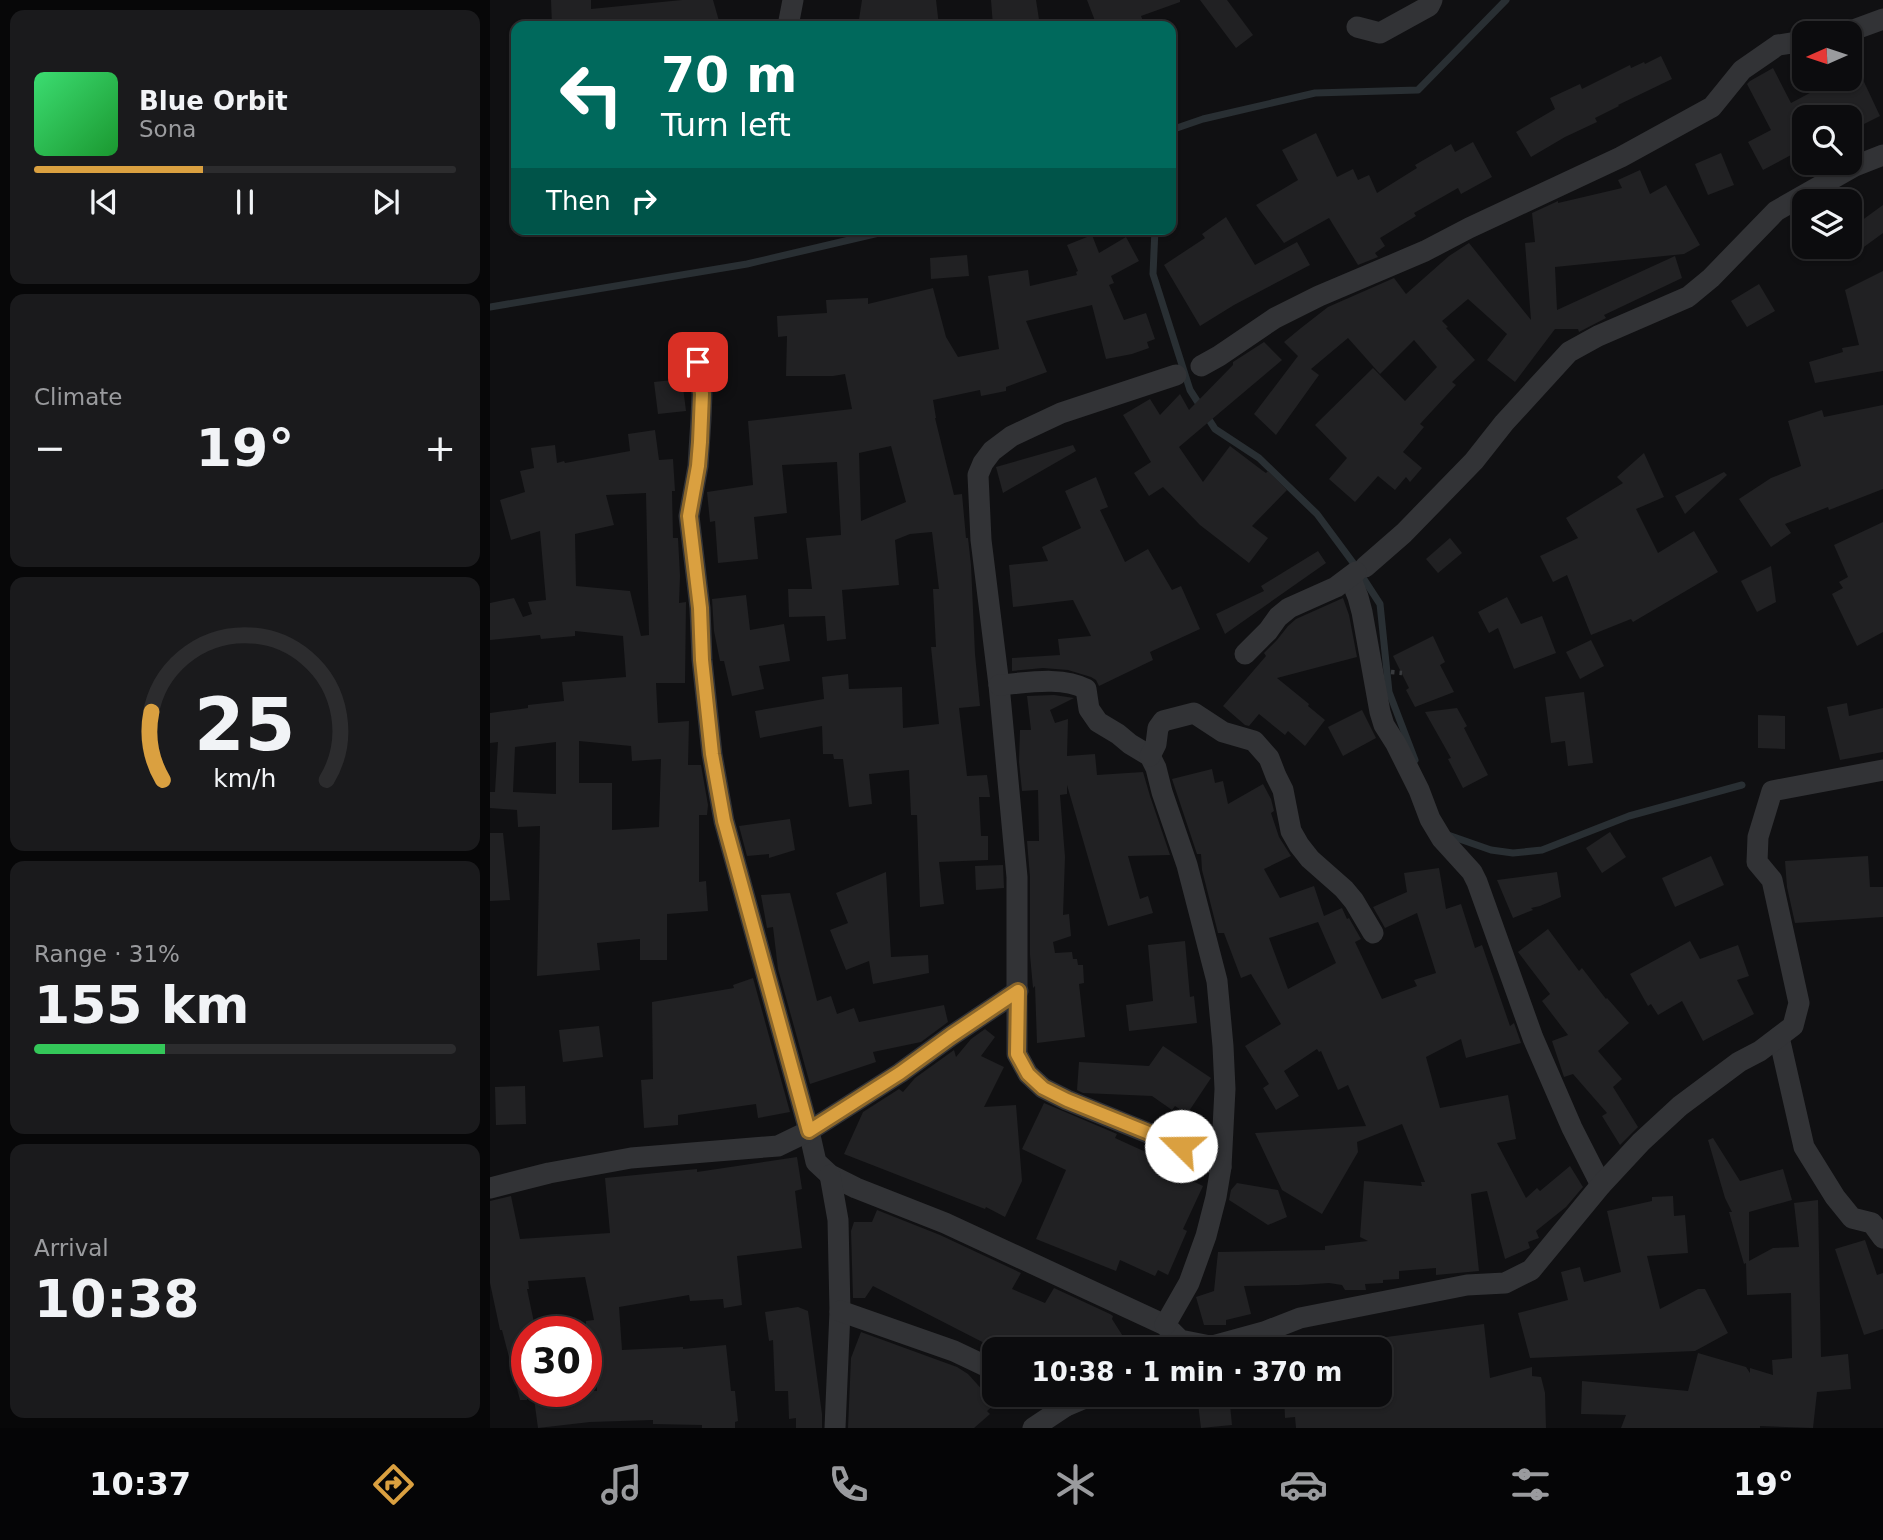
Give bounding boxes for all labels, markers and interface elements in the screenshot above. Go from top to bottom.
north arrow [1792,21,1862,91]
map controls [1792,21,1862,259]
text: 70 m [661,47,797,104]
icon: left [546,49,637,140]
text: Blue Orbit [139,86,288,116]
button: search [1792,105,1862,175]
text: Turn left [661,106,791,144]
text: Sona [139,116,196,142]
icon: right [625,182,663,220]
icon: previous [85,183,123,221]
icon: pause [226,183,264,221]
icon: next [367,183,405,221]
text: Then [546,186,611,216]
button: layers [1792,189,1862,259]
pin [668,332,728,392]
icon: arrive [679,343,717,381]
text: Climate [34,384,123,410]
text: 19° [196,418,294,478]
text: − [34,426,66,470]
text: + [424,426,456,470]
text: 25 [194,682,296,767]
text: km/h [213,764,277,793]
text: Range · 31% [34,941,180,967]
text: 155 km [34,975,249,1035]
position arrow [1144,1109,1218,1183]
text: Arrival [34,1235,109,1261]
text: 10:38 [34,1269,200,1329]
speed limit sign: 30 [511,1316,602,1407]
text: 10:38 · 1 min · 370 m [1032,1357,1342,1387]
icon: directions [369,1460,418,1509]
icon: music [597,1460,646,1509]
icon: phone [824,1460,873,1509]
icon: climate [1051,1460,1100,1509]
icon: car [1279,1460,1328,1509]
icon: filters [1506,1460,1555,1509]
text: 10:37 [89,1465,191,1503]
text: 19° [1733,1465,1794,1503]

